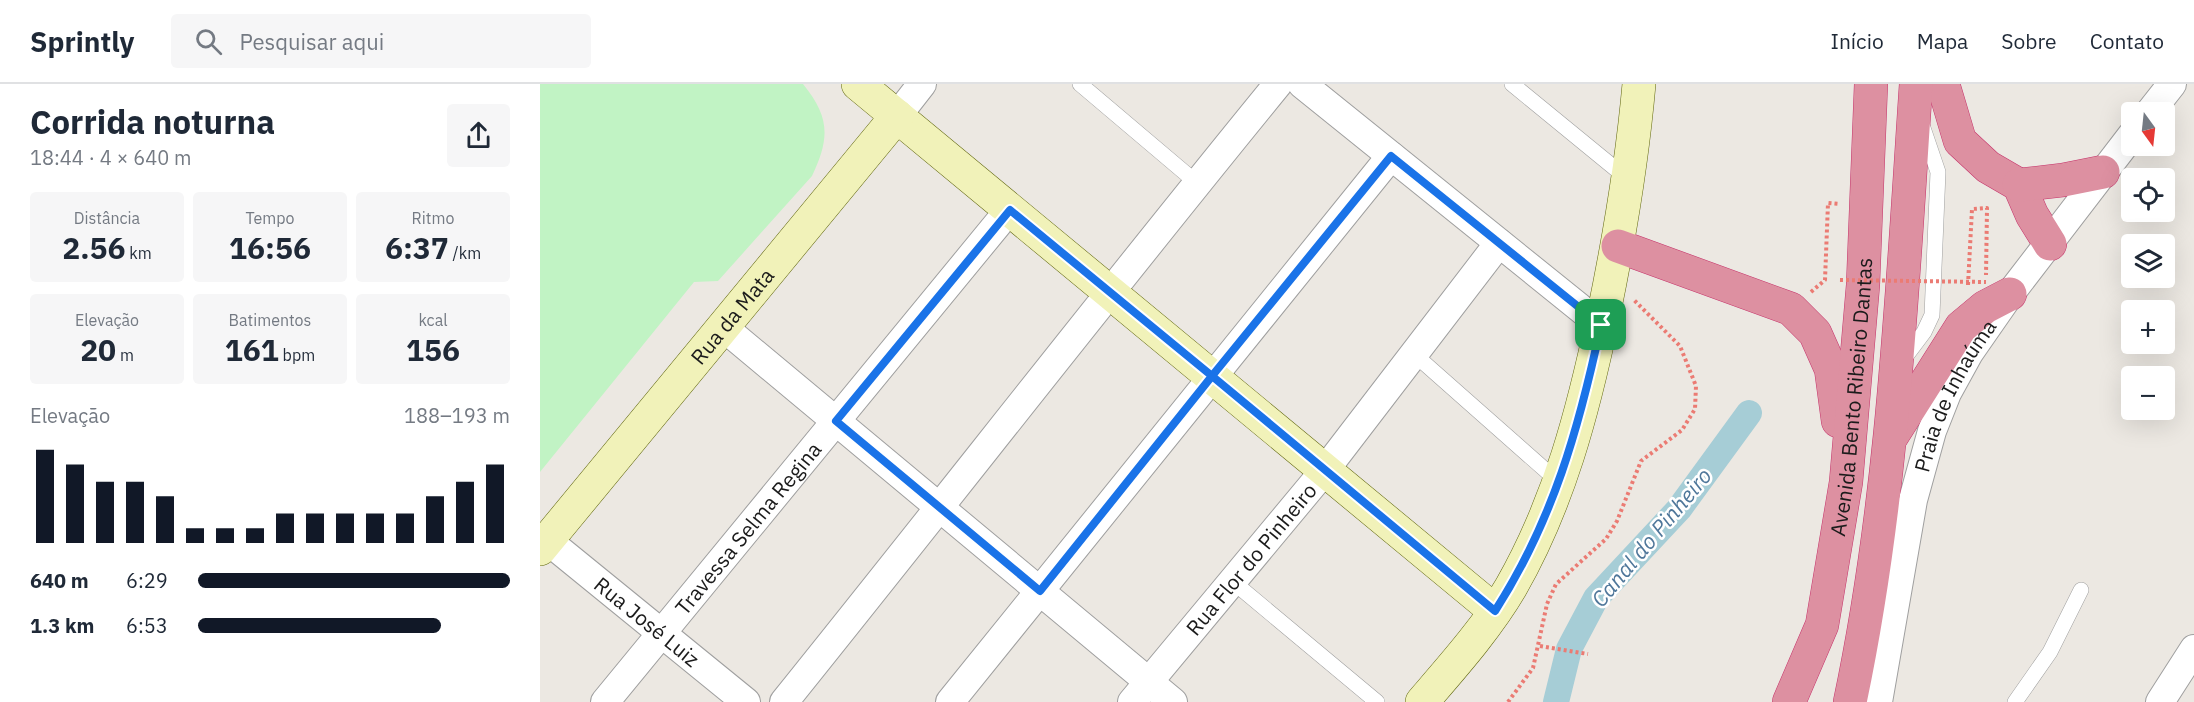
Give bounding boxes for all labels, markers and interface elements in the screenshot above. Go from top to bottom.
search box [171,14,591,68]
text: Sprintly [30,23,135,60]
icon: search [192,25,225,58]
text: Pesquisar aqui [240,27,384,56]
text: Início [1831,27,1884,55]
text: Mapa [1917,27,1968,55]
text: Sobre [2001,27,2057,55]
text: Contato [2090,27,2164,55]
text: Corrida noturna [30,100,275,143]
north arrow [2121,102,2175,156]
map controls [2121,102,2175,420]
button: share [447,104,510,167]
text: 18:44 · 4 × 640 m [30,144,191,171]
button: locate [2121,168,2175,222]
text: Distância [74,208,140,228]
text: Tempo [245,208,295,228]
text: Ritmo [412,208,454,228]
text: 2.56 [62,228,126,267]
text: 16:56 [229,228,311,267]
text: 6:37 [385,228,449,267]
button: layers [2121,234,2175,288]
text: km [126,243,152,263]
text: /km [449,243,481,263]
street label: Avenida Bento Ribeiro Dantas [1823,257,1878,538]
street label: Rua da Mata [684,262,780,370]
pin [1575,299,1626,350]
button: + [2121,300,2175,354]
icon: arrive [1584,308,1617,341]
text: Elevação [75,310,139,330]
text: Batimentos [229,310,311,330]
text: kcal [418,310,448,330]
street label: Praia de Inhaúma [1907,314,2002,475]
text: 20 [80,330,116,369]
text: 161 [225,330,279,369]
text: 156 [406,330,460,369]
text: m [116,345,134,365]
text: bpm [279,345,315,365]
button: − [2121,366,2175,420]
text: Elevação [30,402,110,429]
text: 188–193 m [404,402,510,429]
street label: Travessa Selma Regina [668,436,827,621]
water label: Canal do Pinheiro [1584,461,1718,613]
street label: Rua Flor do Pinheiro [1179,477,1323,641]
text: 640 m [30,567,89,594]
text: 6:29 [126,567,168,594]
street label: Rua José Luiz [589,570,706,673]
text: 1.3 km [30,612,94,639]
text: 6:53 [126,612,168,639]

